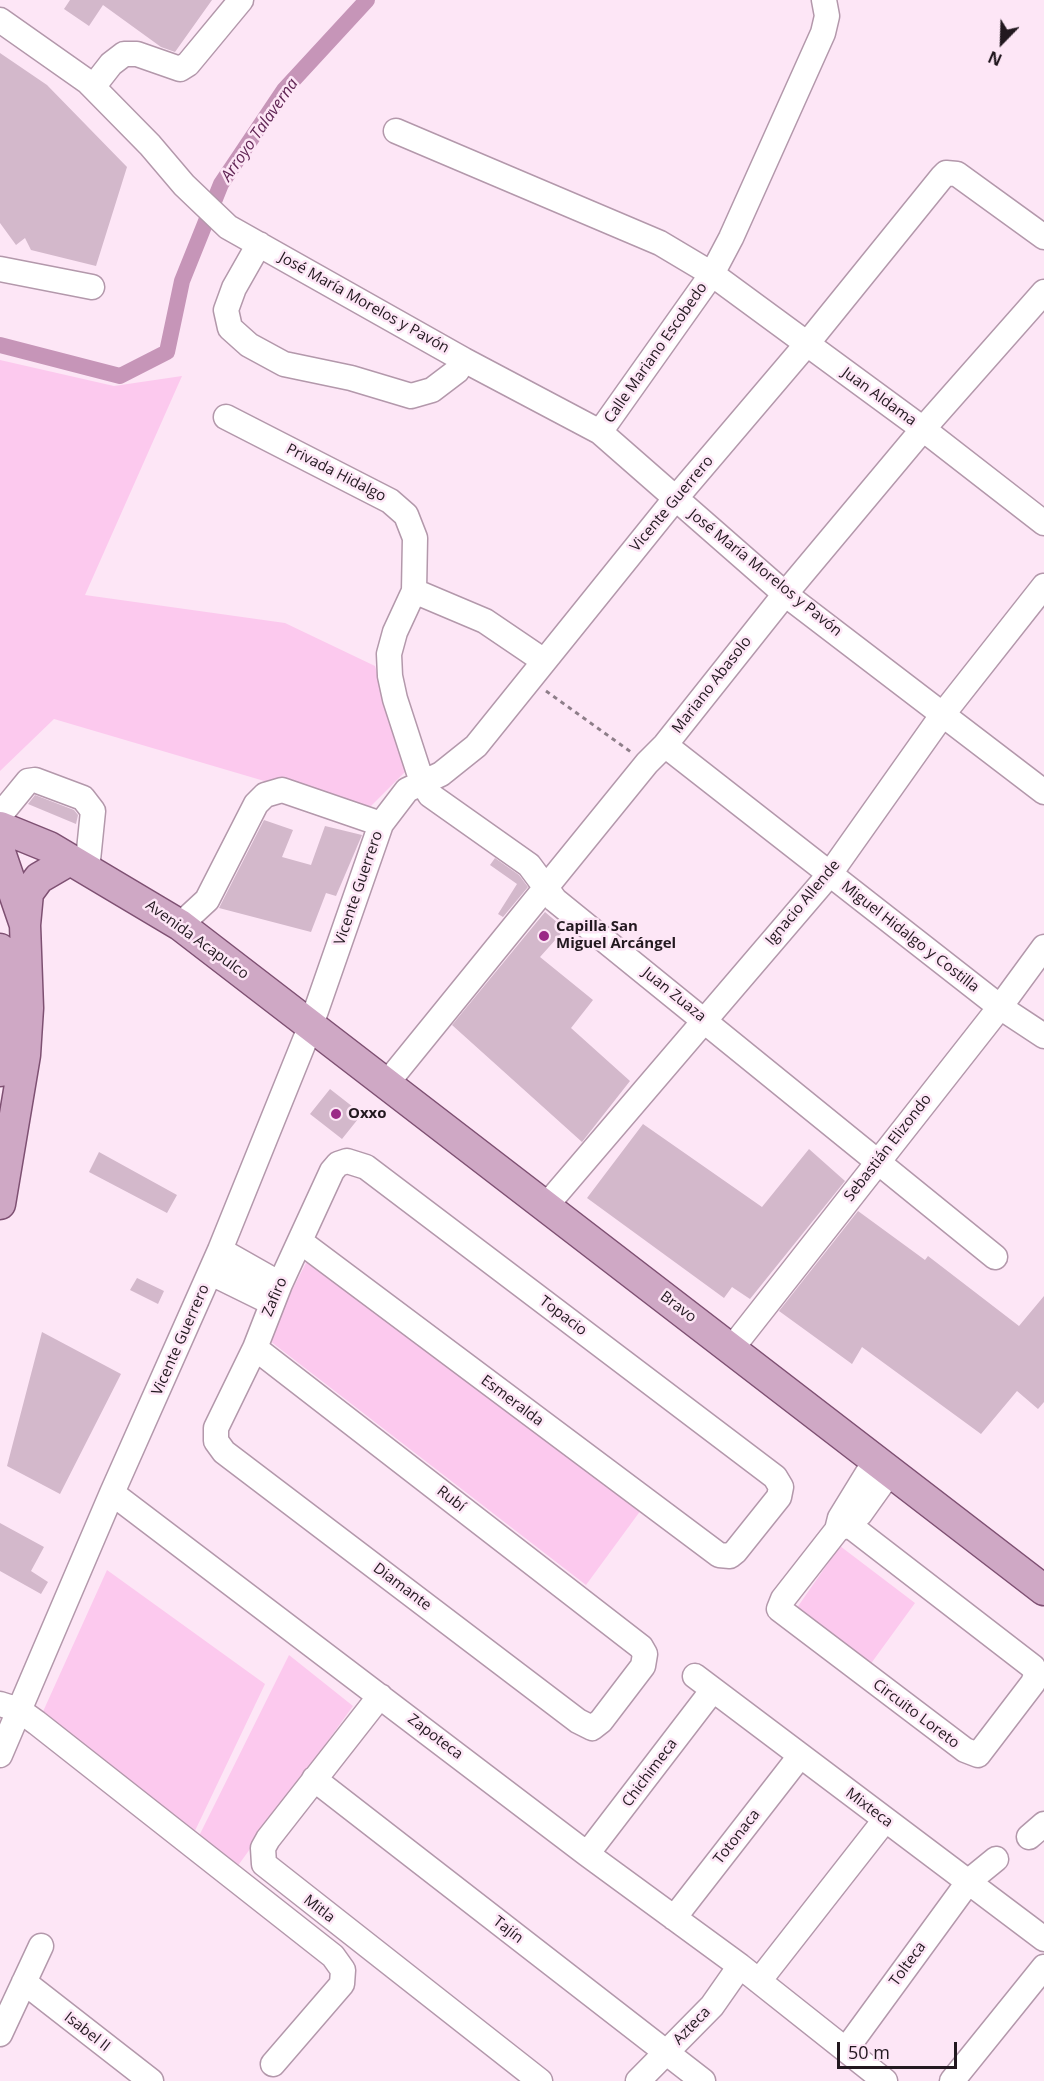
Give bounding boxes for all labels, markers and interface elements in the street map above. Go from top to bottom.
north arrow [972,12,1032,72]
text: N [985,46,1005,71]
water label: Arroyo Talaverna [217,75,303,185]
street label: José María Morelos y Pavón [276,249,452,357]
street label: Calle Mariano Escobedo [601,279,711,427]
street label: Juan Aldama [838,364,920,430]
street label: Privada Hidalgo [283,440,389,506]
street label: Vicente Guerrero [627,452,717,556]
street label: José María Morelos y Pavón [685,506,845,640]
street label: Mariano Abasolo [669,633,755,737]
street label: Vicente Guerrero [331,829,387,947]
street label: Ignacio Allende [762,857,844,949]
street label: Miguel Hidalgo y Costilla [837,878,983,996]
street label: Avenida Acapulco [142,897,252,983]
place label: Capilla San Miguel Arcángel [556,918,676,953]
marker: Capilla San Miguel Arcángel [537,929,551,943]
street label: Juan Zuaza [639,964,709,1026]
street label: Sebastián Elizondo [841,1091,935,1205]
place label: Oxxo [348,1105,387,1123]
marker: Oxxo [329,1107,343,1121]
street label: Zafiro [259,1275,291,1319]
street label: Vicente Guerrero [148,1282,214,1398]
street label: Bravo [656,1288,700,1326]
street label: Topacio [536,1292,590,1340]
street label: Esmeralda [477,1372,547,1430]
street label: Rubí [433,1482,469,1516]
street label: Diamante [369,1559,435,1615]
street label: Circuito Loreto [869,1676,963,1752]
street label: Zapoteca [404,1710,466,1764]
street label: Chichimeca [619,1735,681,1811]
street label: Mixteca [842,1784,896,1832]
street label: Totonaca [710,1806,764,1868]
street label: Mitla [300,1891,338,1927]
street label: Tajín [489,1913,527,1947]
street label: Tolteca [886,1938,930,1990]
street label: Azteca [670,2003,714,2049]
street label: Isabel II [60,2008,114,2056]
scale bar [840,2030,960,2068]
text: 50 m [848,2040,890,2064]

